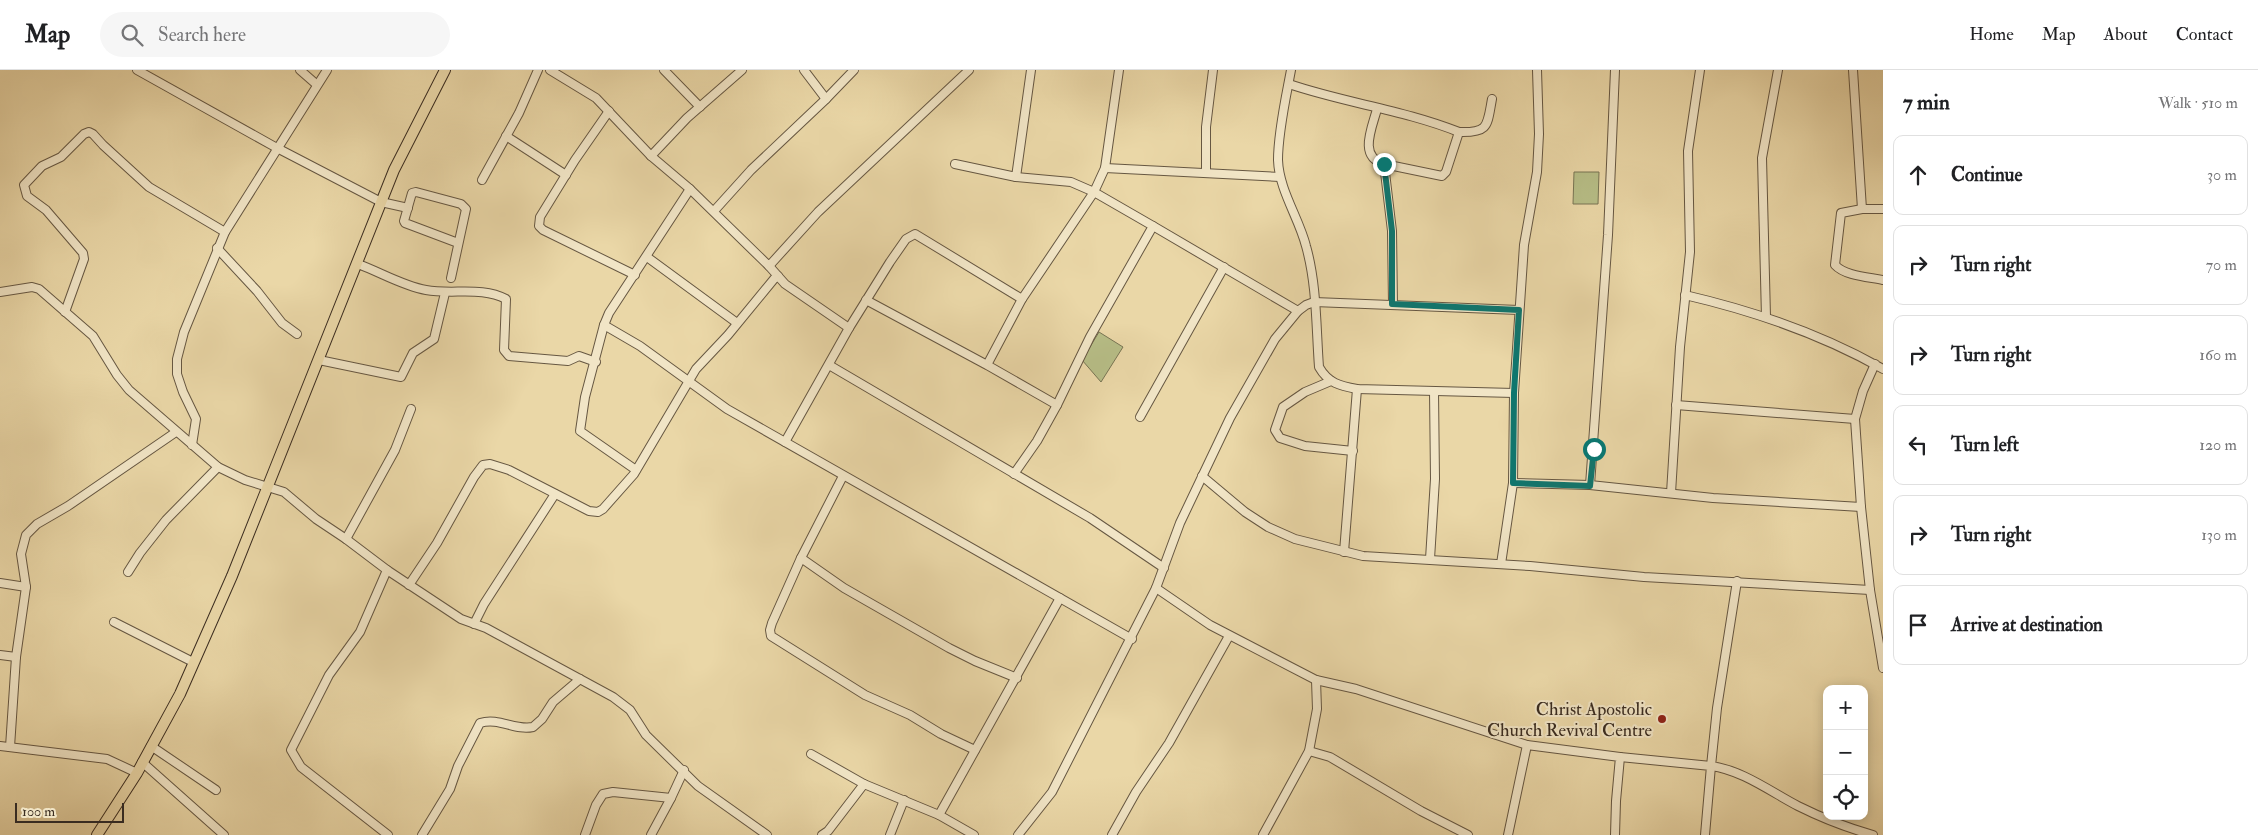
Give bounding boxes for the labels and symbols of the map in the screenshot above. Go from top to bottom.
route end [1373,153,1396,176]
route start [1583,438,1606,461]
place label: Christ Apostolic Church Revival Centre [1487,698,1652,742]
marker: Christ Apostolic Church Revival Centre [1656,713,1668,725]
scale bar [15,800,124,823]

